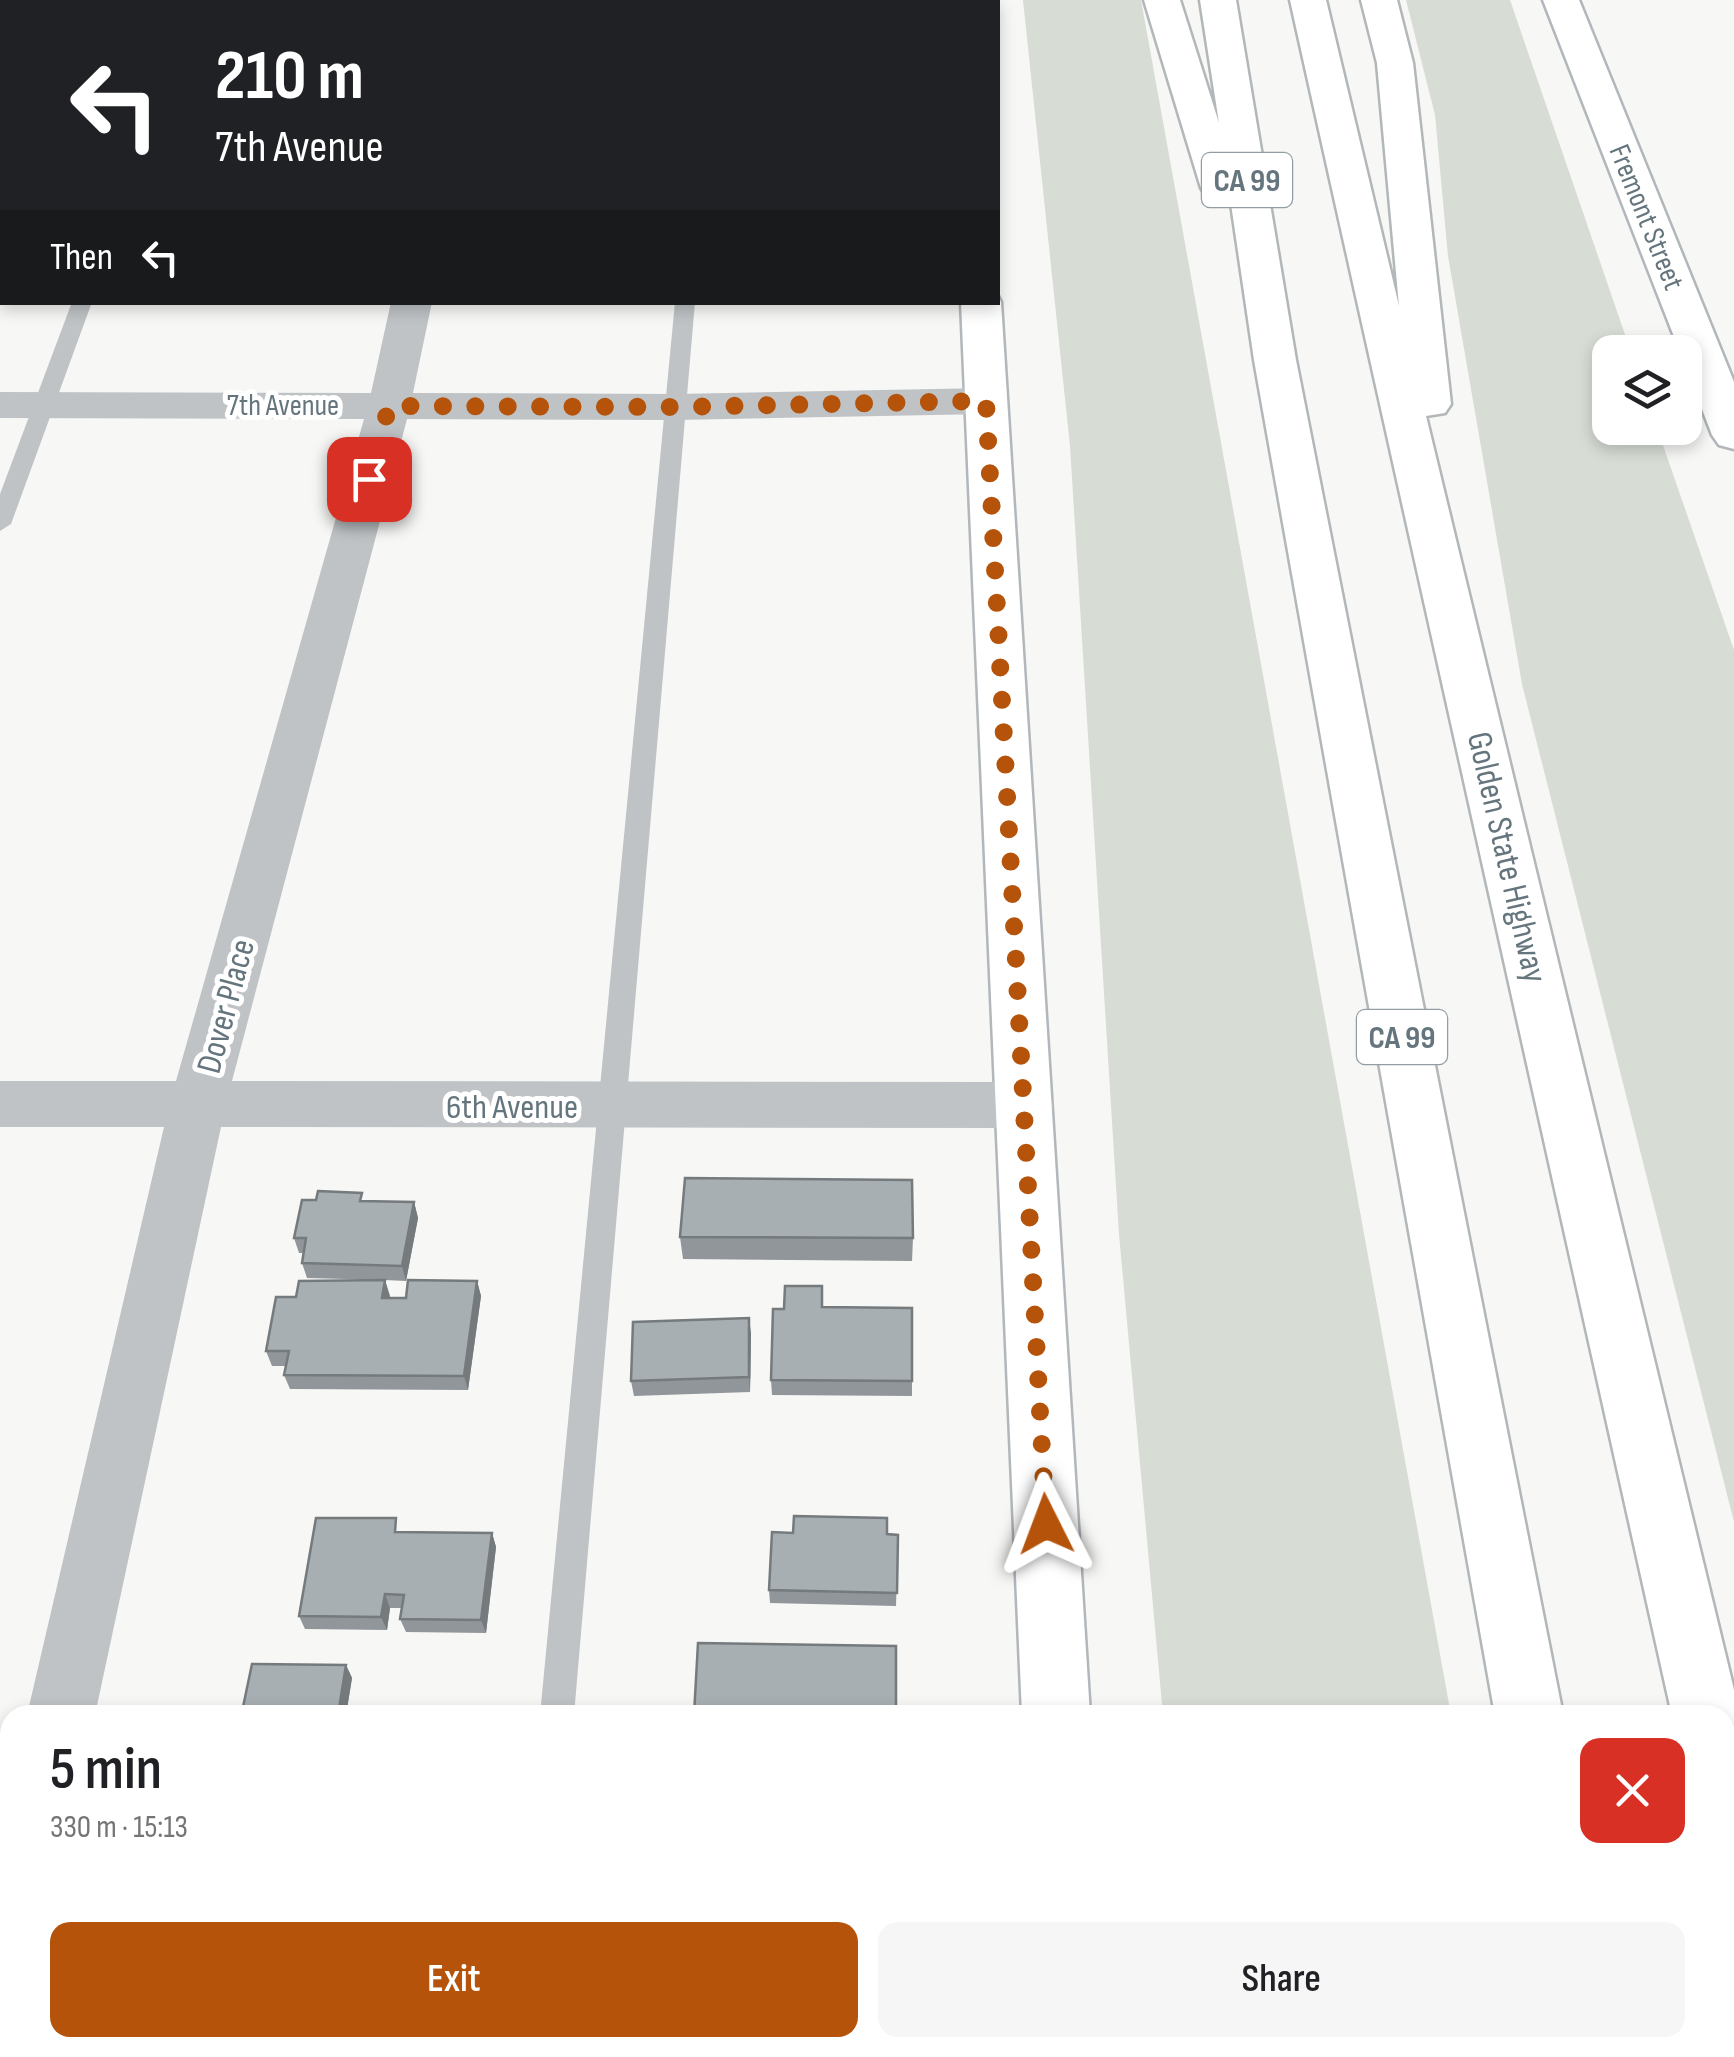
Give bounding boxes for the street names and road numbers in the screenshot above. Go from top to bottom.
street label: Fremont Street [1601,139,1692,295]
road number: CA 99 [1202,153,1292,207]
street label: 7th Avenue [227,388,339,424]
street label: Golden State Highway [1457,728,1556,987]
street label: Dover Place [188,935,265,1078]
road number: CA 99 [1357,1010,1447,1064]
street label: 6th Avenue [446,1086,578,1129]

